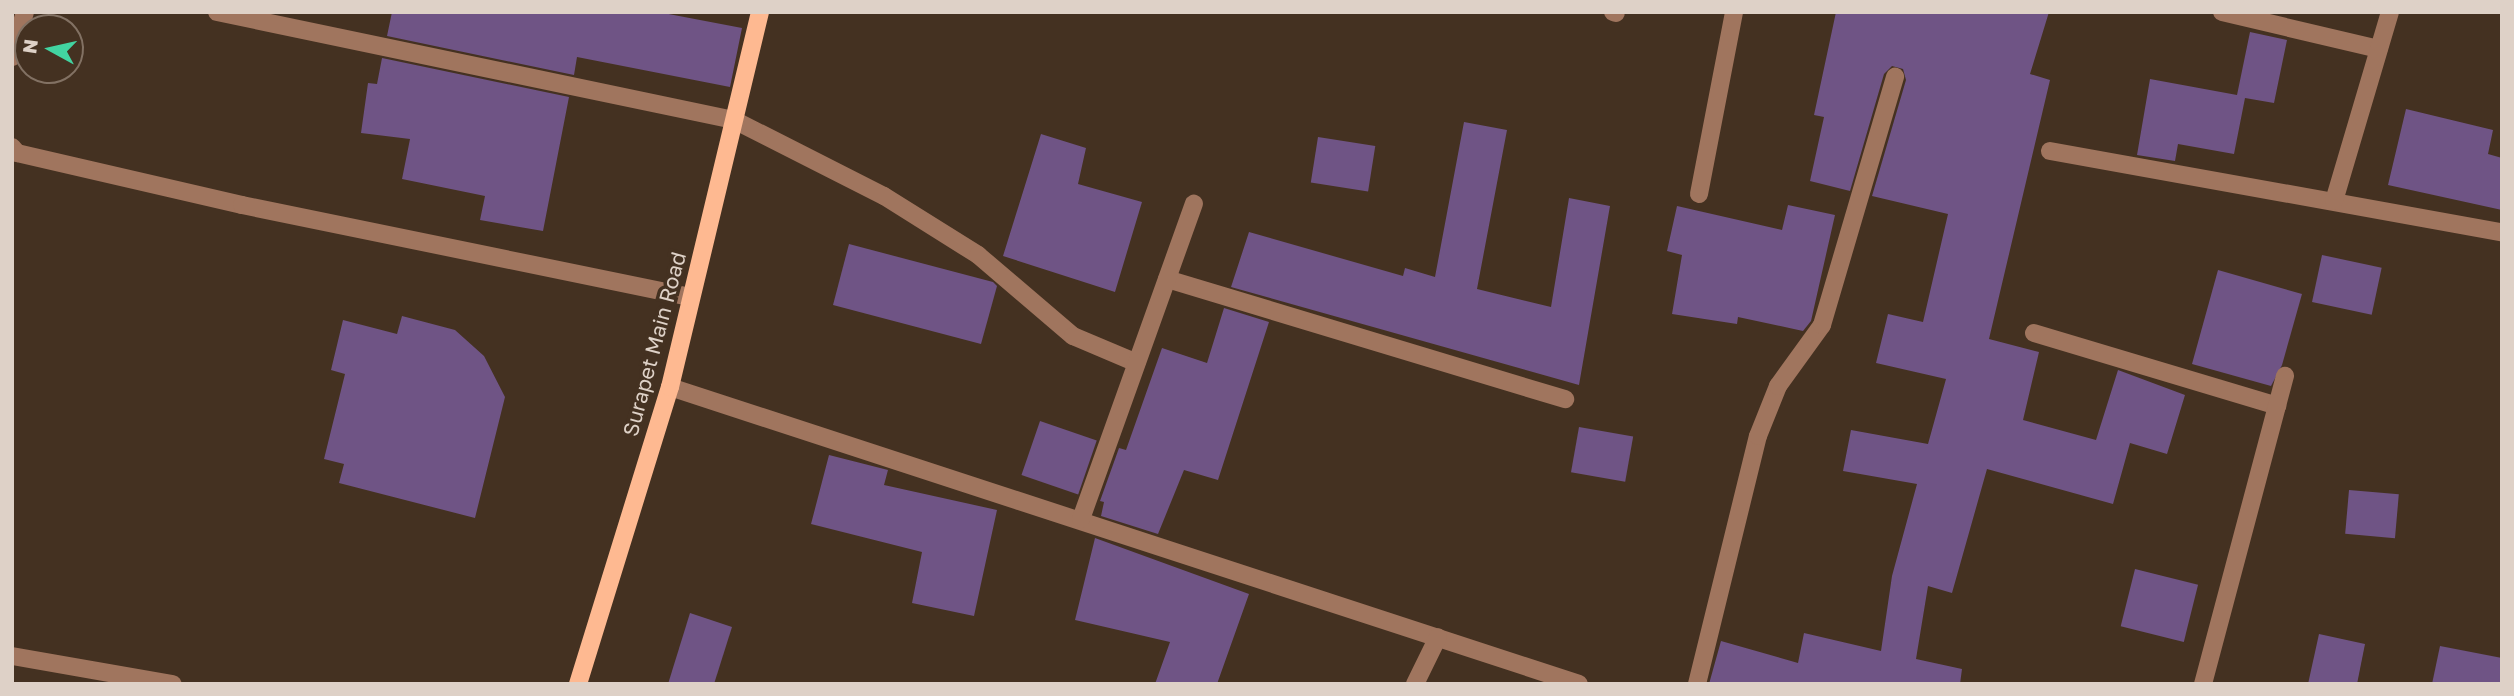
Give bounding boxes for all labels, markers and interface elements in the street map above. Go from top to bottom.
north arrow [14,14,84,84]
text: N [17,38,42,55]
street label: Surapet Main Road [617,249,691,439]

